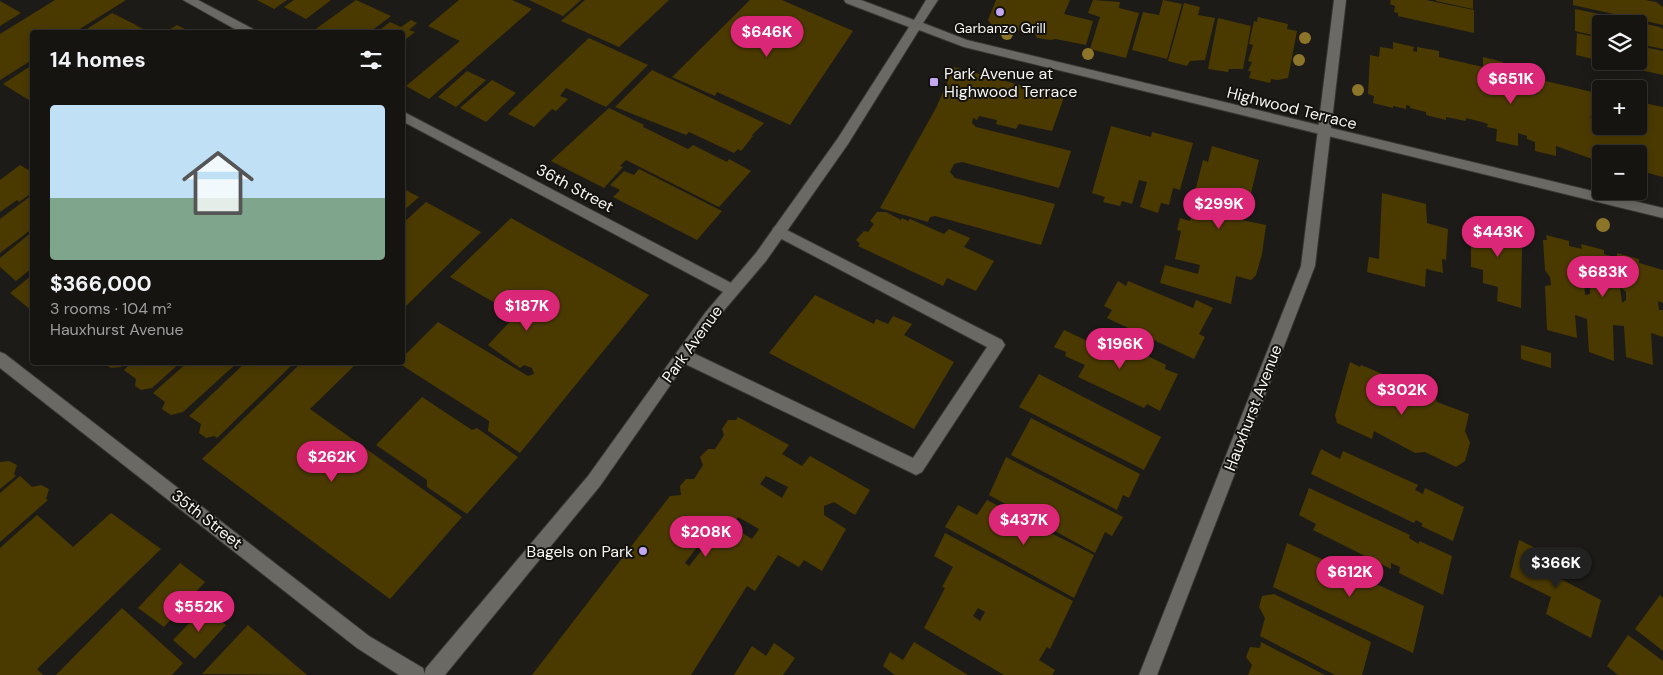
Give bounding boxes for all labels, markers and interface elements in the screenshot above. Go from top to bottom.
marker: Garbanzo Grill [994,6,1006,18]
pin: $646K [732,15,802,58]
map controls [1592,15,1647,200]
button: layers [1592,15,1647,70]
place label: Garbanzo Grill [954,19,1046,37]
text: $646K [742,21,792,42]
text: 14 homes [50,46,146,74]
icon: filters [357,46,385,74]
pin: $651K [1476,62,1546,105]
place label: Park Avenue at Highwood Terrace [944,63,1077,102]
text: $651K [1488,68,1534,89]
marker: Park Avenue at Highwood Terrace [928,76,940,88]
button: + [1592,80,1647,135]
street label: Highwood Terrace [1225,82,1359,134]
icon: home [173,138,263,228]
button: − [1592,145,1647,200]
street label: 36th Street [533,159,617,217]
pin: $299K [1184,188,1254,230]
text: $299K [1194,193,1244,214]
pin: $443K [1463,216,1533,258]
text: $443K [1473,221,1523,242]
pin: $683K [1568,256,1638,298]
text: $683K [1578,261,1628,282]
text: $366,000 [50,270,152,298]
pin: $187K [492,290,562,332]
text: $187K [505,295,549,316]
text: 3 rooms · 104 m² [50,298,172,319]
street label: Park Avenue [657,301,727,387]
text: Hauxhurst Avenue [50,319,184,340]
pin: $196K [1085,328,1155,370]
text: $196K [1097,333,1143,354]
street label: Hauxhurst Avenue [1219,342,1287,474]
pin: $302K [1367,374,1437,416]
text: $302K [1377,379,1427,400]
pin: $262K [297,440,367,483]
text: $262K [308,446,356,467]
street label: 35th Street [167,485,247,553]
pin: $437K [989,504,1059,546]
text: $437K [1000,509,1048,530]
pin: $208K [671,516,741,558]
text: $208K [681,521,731,542]
place label: Bagels on Park [527,541,633,562]
marker: Bagels on Park [637,545,649,557]
pin: $366K [1521,546,1591,589]
text: $366K [1531,552,1581,573]
pin: $612K [1315,556,1385,598]
text: $612K [1327,561,1373,582]
pin: $552K [164,590,234,633]
text: $552K [174,596,224,617]

